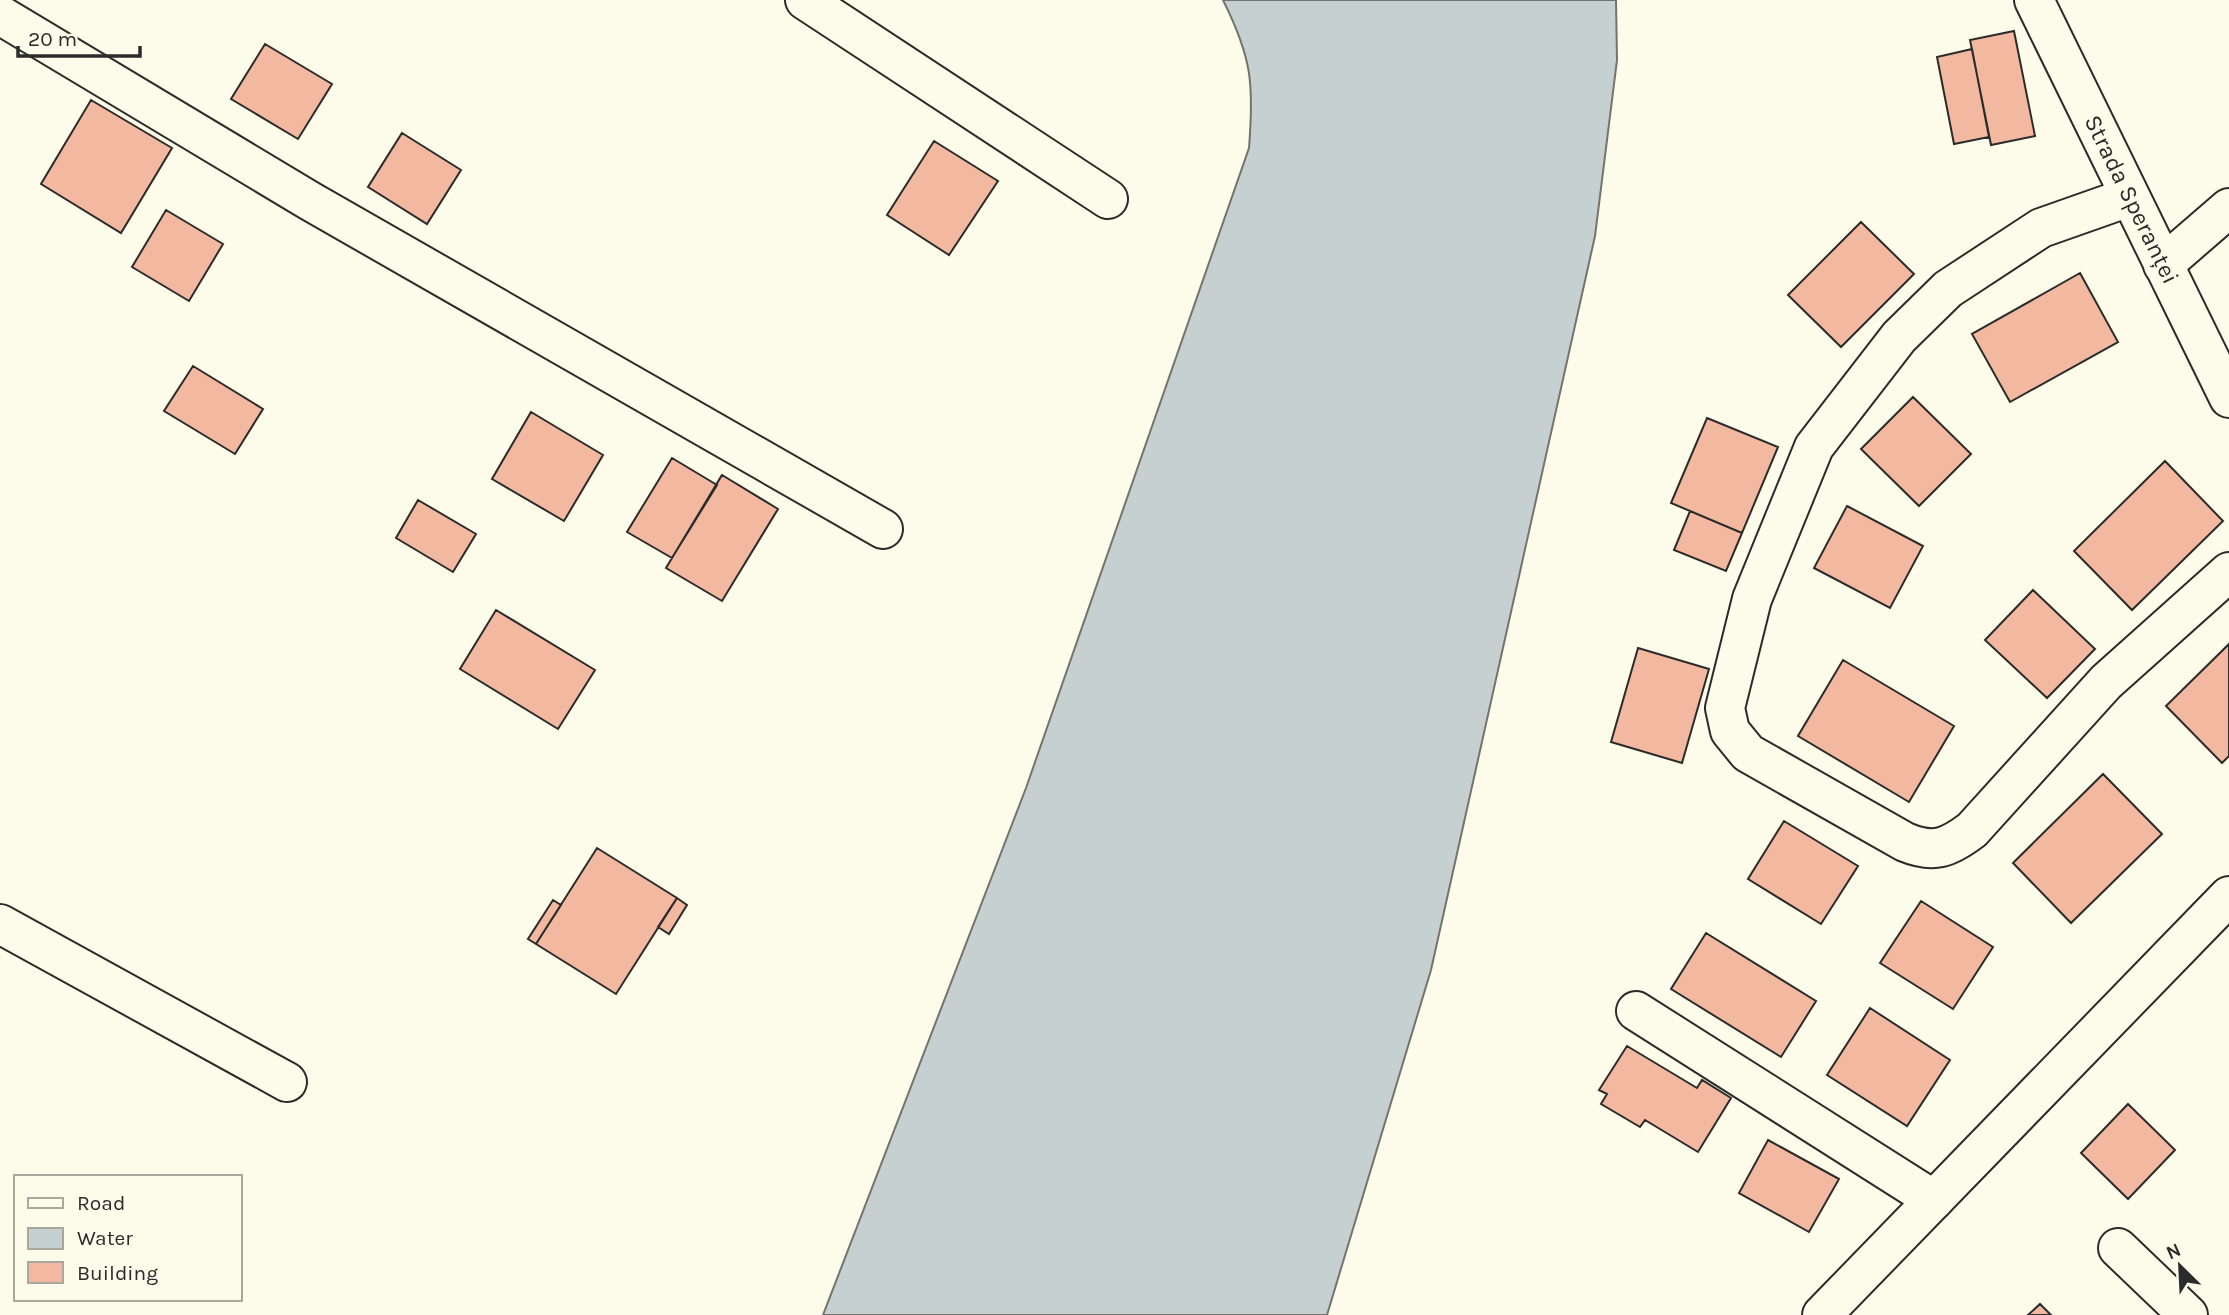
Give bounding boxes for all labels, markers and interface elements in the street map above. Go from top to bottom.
scale bar [18,14,140,58]
text: 20 m [28,27,77,51]
street label: Strada Speranței [2079,110,2185,288]
legend [14,1175,242,1301]
text: Road [77,1191,125,1215]
text: Water [77,1226,133,1250]
north arrow [2145,1231,2215,1301]
text: N [2163,1239,2184,1264]
text: Building [77,1261,158,1285]

